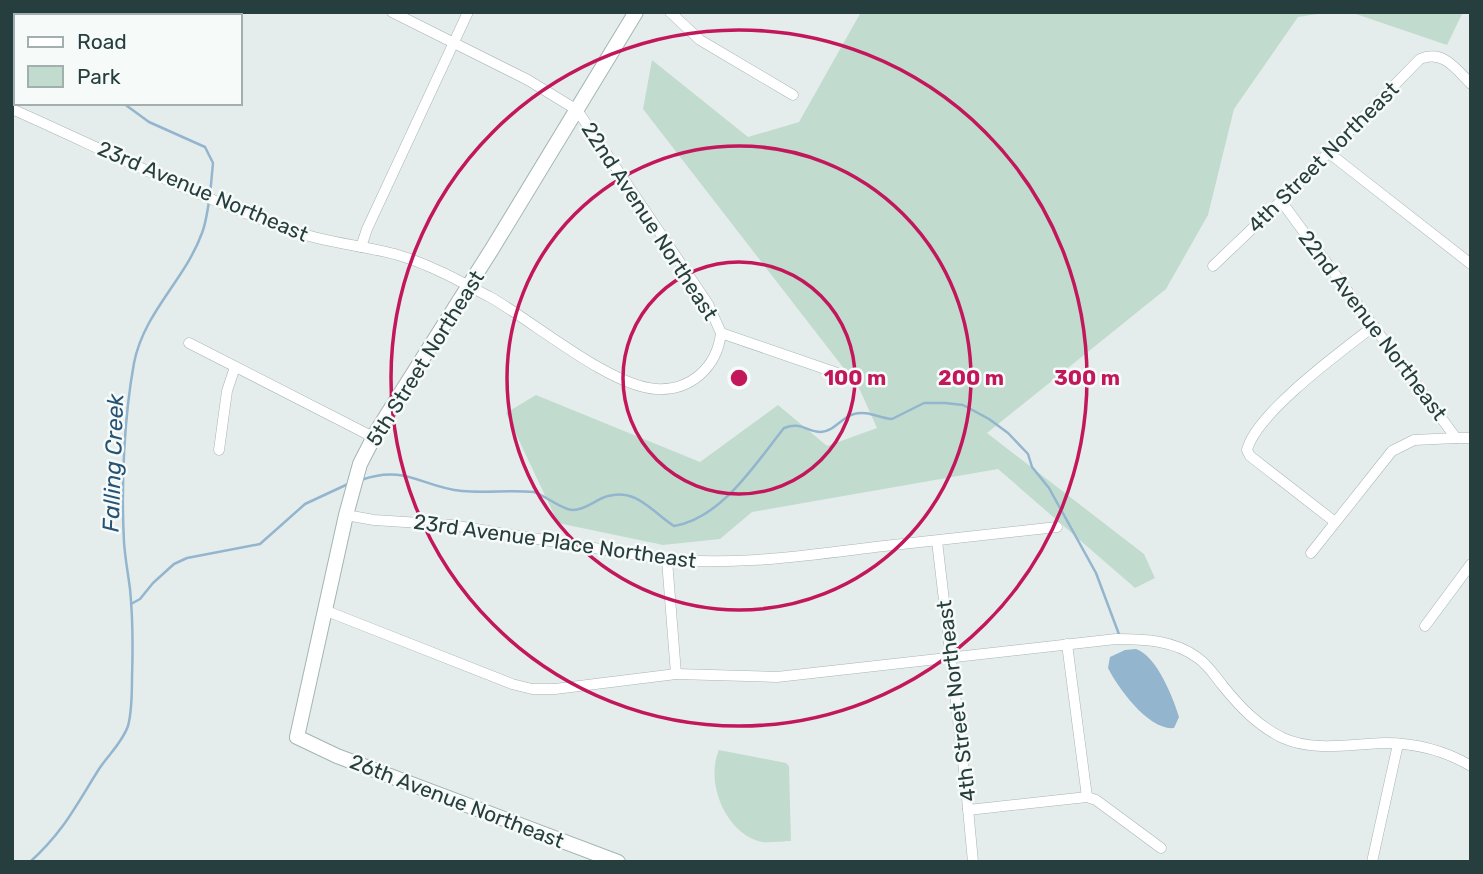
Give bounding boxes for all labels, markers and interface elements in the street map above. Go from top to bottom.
legend [14,14,242,105]
text: Road [77,29,127,54]
text: Park [77,64,121,89]
street label: 4th Street Northeast [1242,76,1404,238]
street label: 22nd Avenue Northeast [577,117,723,325]
street label: 23rd Avenue Northeast [94,135,312,247]
street label: 22nd Avenue Northeast [1293,225,1453,425]
street label: 5th Street Northeast [361,266,489,450]
text: 100 m [824,365,886,390]
text: 200 m [938,365,1004,390]
text: 300 m [1054,365,1120,390]
centre of rings [727,366,751,390]
water label: Falling Creek [97,392,129,533]
street label: 23rd Avenue Place Northeast [412,509,698,573]
street label: 4th Street Northeast [931,599,981,803]
street label: 26th Avenue Northeast [346,749,568,853]

